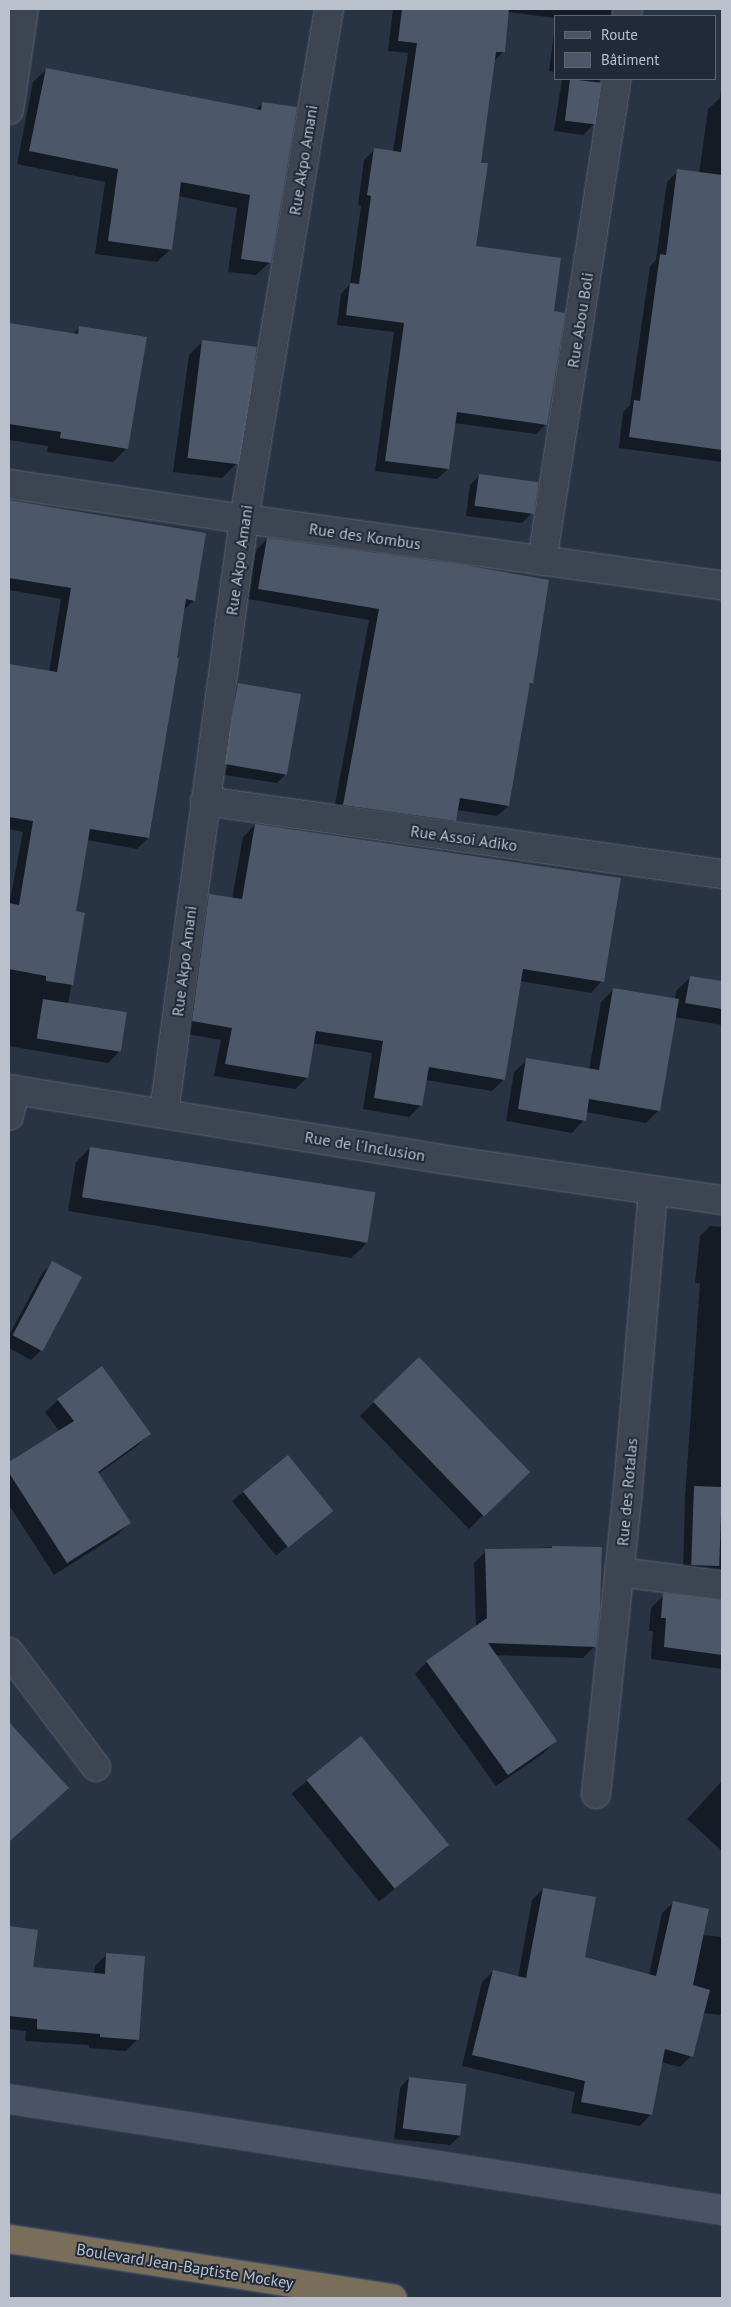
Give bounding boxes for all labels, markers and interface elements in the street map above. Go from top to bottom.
legend [554,15,716,80]
text: Route [601,25,638,44]
text: Bâtiment [601,50,659,69]
street label: Rue Akpo Amani [285,103,321,217]
street label: Rue Abou Boli [563,271,597,369]
street label: Rue Akpo Amani [222,503,256,617]
street label: Rue des Kombus [308,519,422,553]
street label: Rue Assoi Adiko [409,821,519,855]
street label: Rue Akpo Amani [168,904,200,1018]
street label: Rue de l'Inclusion [303,1127,427,1165]
street label: Rue des Rotalas [613,1437,641,1547]
street label: Boulevard Jean-Baptiste Mockey [75,2239,295,2293]

